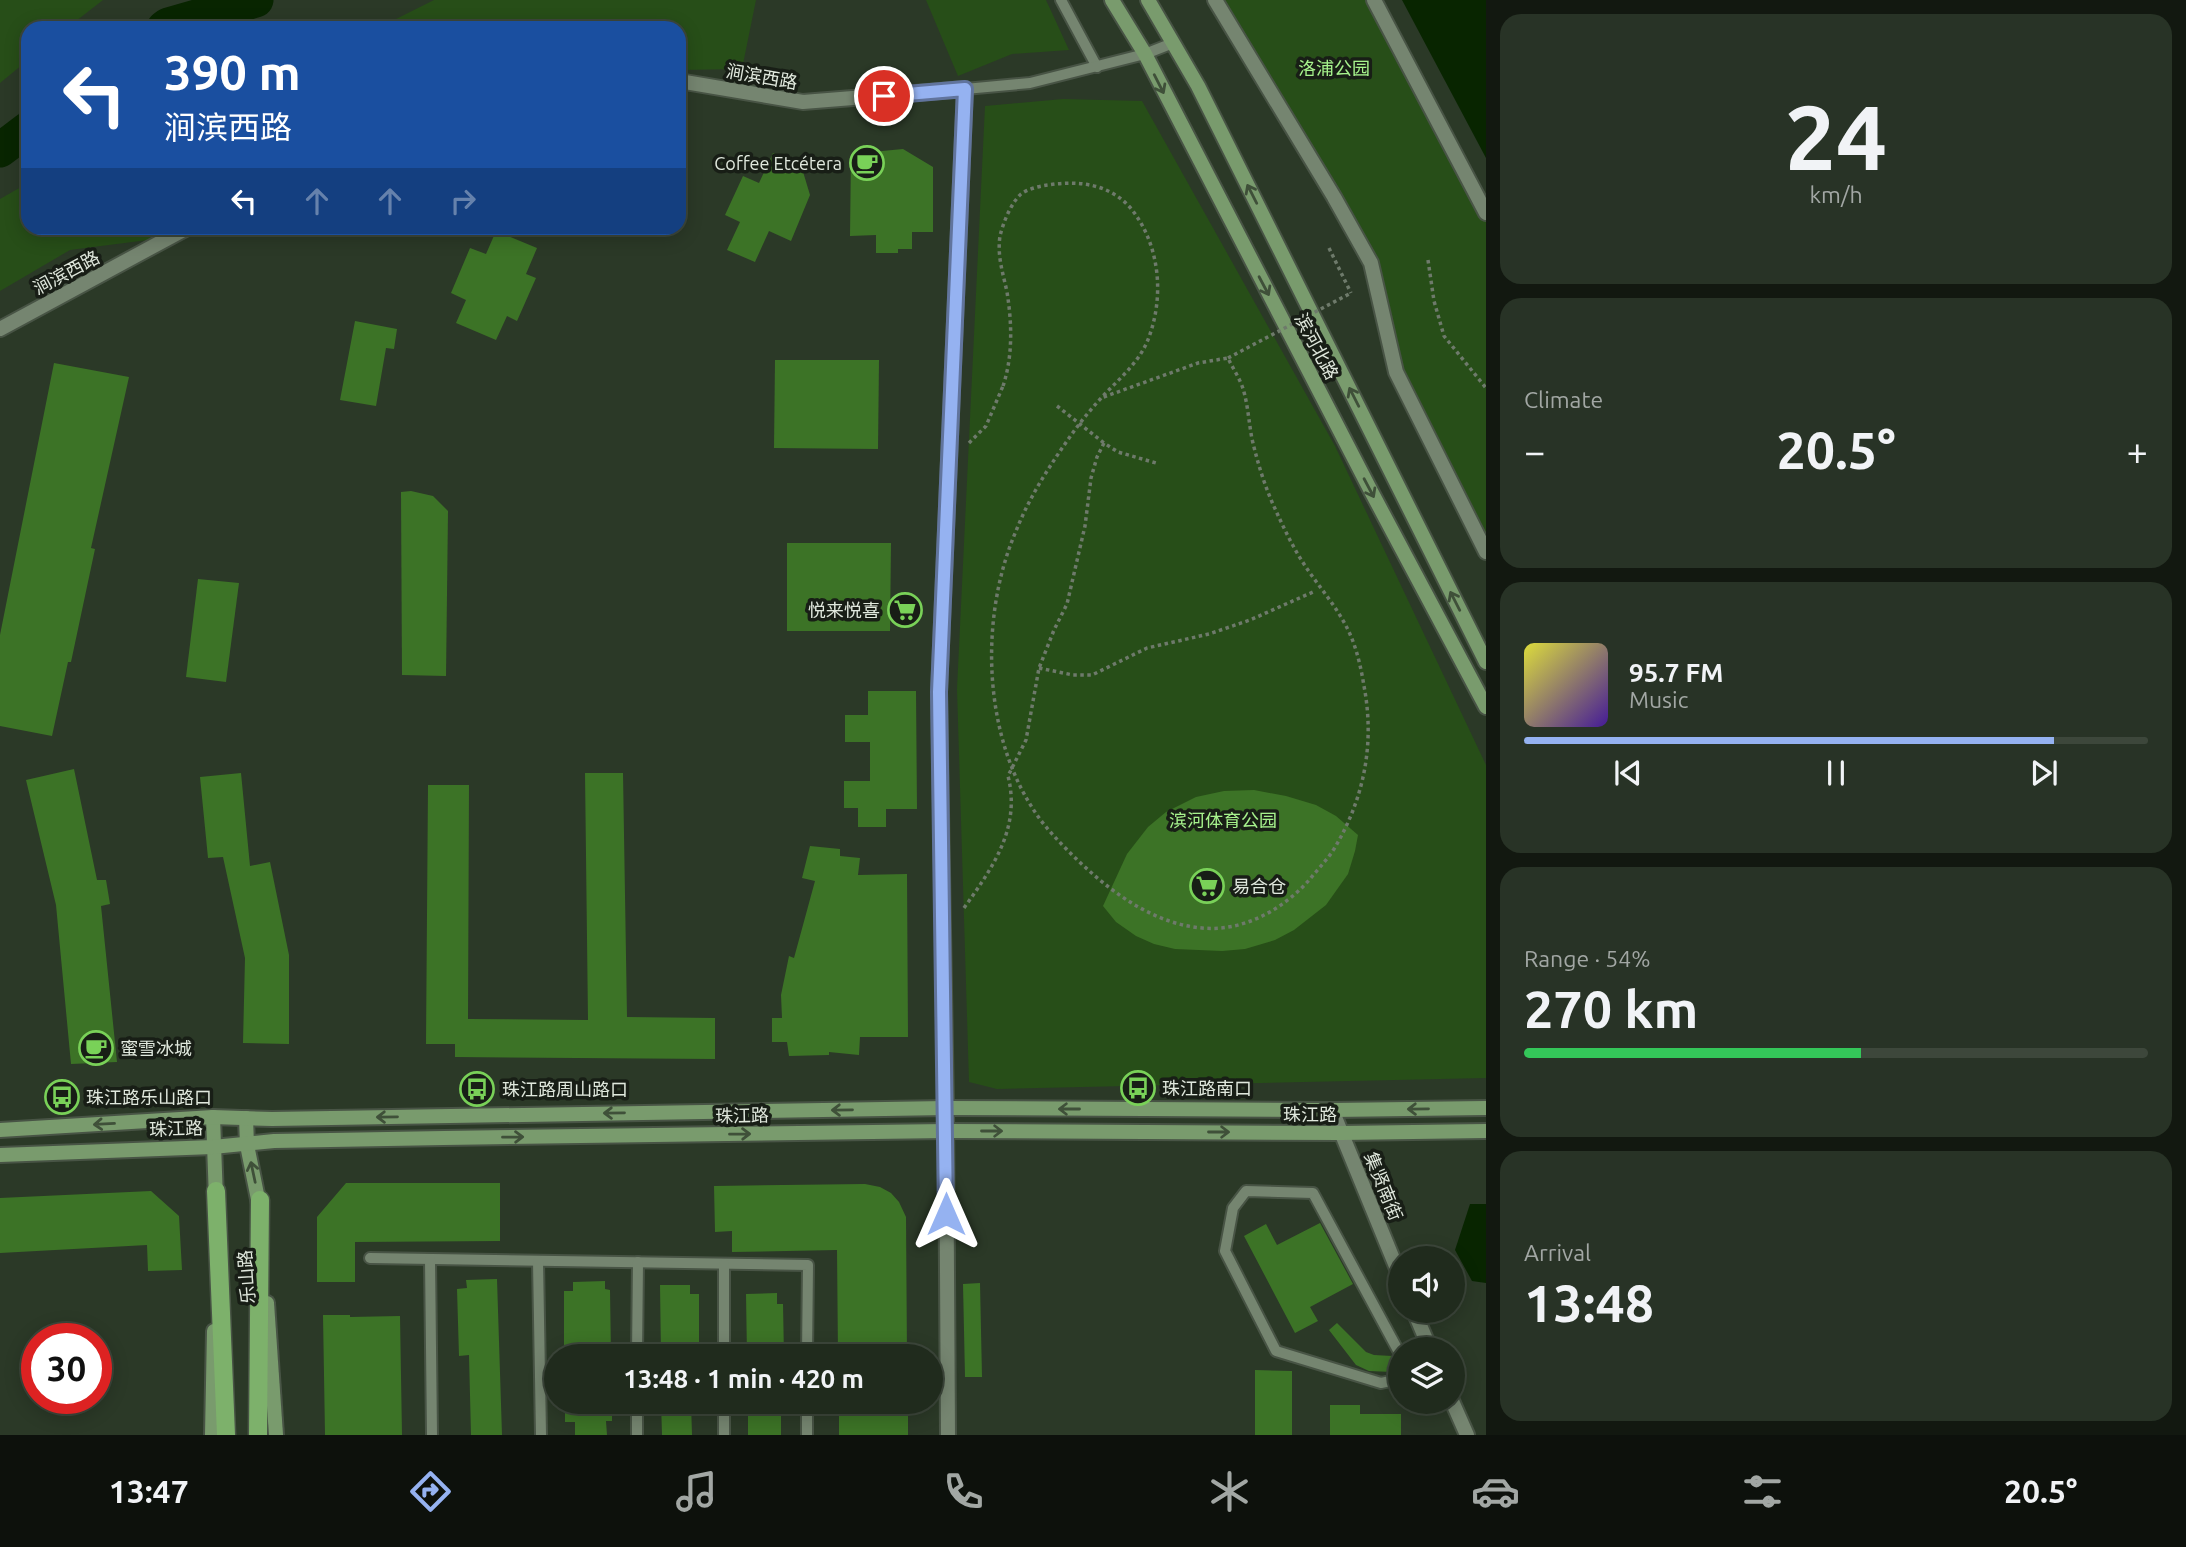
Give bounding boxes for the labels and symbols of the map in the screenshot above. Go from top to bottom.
park label: 洛浦公园 [1298,58,1370,78]
street label: 涧滨西路 [725,60,799,92]
pin [854,66,914,126]
one-way arrow [1153,73,1167,94]
cafe icon: Coffee Etcétera [848,144,886,182]
place label: Coffee Etcétera [714,153,842,173]
one-way arrow [1245,184,1259,205]
street label: 涧滨西路 [30,246,102,298]
one-way arrow [1258,275,1272,296]
street label: 滨河北路 [1291,310,1343,382]
one-way arrow [1346,387,1360,408]
one-way arrow [1363,477,1377,498]
supermarket icon: 悦来悦喜 [886,591,924,629]
one-way arrow [1448,591,1462,612]
place label: 悦来悦喜 [808,600,880,620]
park label: 滨河体育公园 [1169,810,1277,830]
supermarket icon: 易合仓 [1188,867,1226,905]
place label: 易合仓 [1232,876,1286,896]
cafe icon: 蜜雪冰城 [77,1029,115,1067]
place label: 蜜雪冰城 [120,1038,192,1058]
bus stop icon: 珠江路南口 [1119,1069,1157,1107]
bus stop icon: 珠江路周山路口 [458,1070,496,1108]
bus stop icon: 珠江路乐山路口 [43,1078,81,1116]
place label: 珠江路南口 [1162,1078,1252,1098]
place label: 珠江路周山路口 [502,1079,628,1099]
place label: 珠江路乐山路口 [86,1087,212,1107]
one-way arrow [1058,1102,1081,1116]
one-way arrow [1407,1102,1430,1116]
one-way arrow [830,1103,853,1117]
street label: 珠江路 [1283,1104,1337,1124]
street label: 珠江路 [715,1105,769,1125]
one-way arrow [603,1107,626,1120]
one-way arrow [376,1110,399,1124]
one-way arrow [93,1117,116,1130]
street label: 珠江路 [149,1117,203,1139]
one-way arrow [980,1124,1003,1138]
one-way arrow [1208,1125,1231,1139]
one-way arrow [728,1127,751,1141]
one-way arrow [501,1131,524,1144]
street label: 集贤南街 [1361,1149,1407,1223]
one-way arrow [246,1161,260,1184]
position arrow [909,1177,983,1251]
street label: 乐山路 [234,1249,258,1305]
speed limit sign: 30 [21,1323,112,1414]

